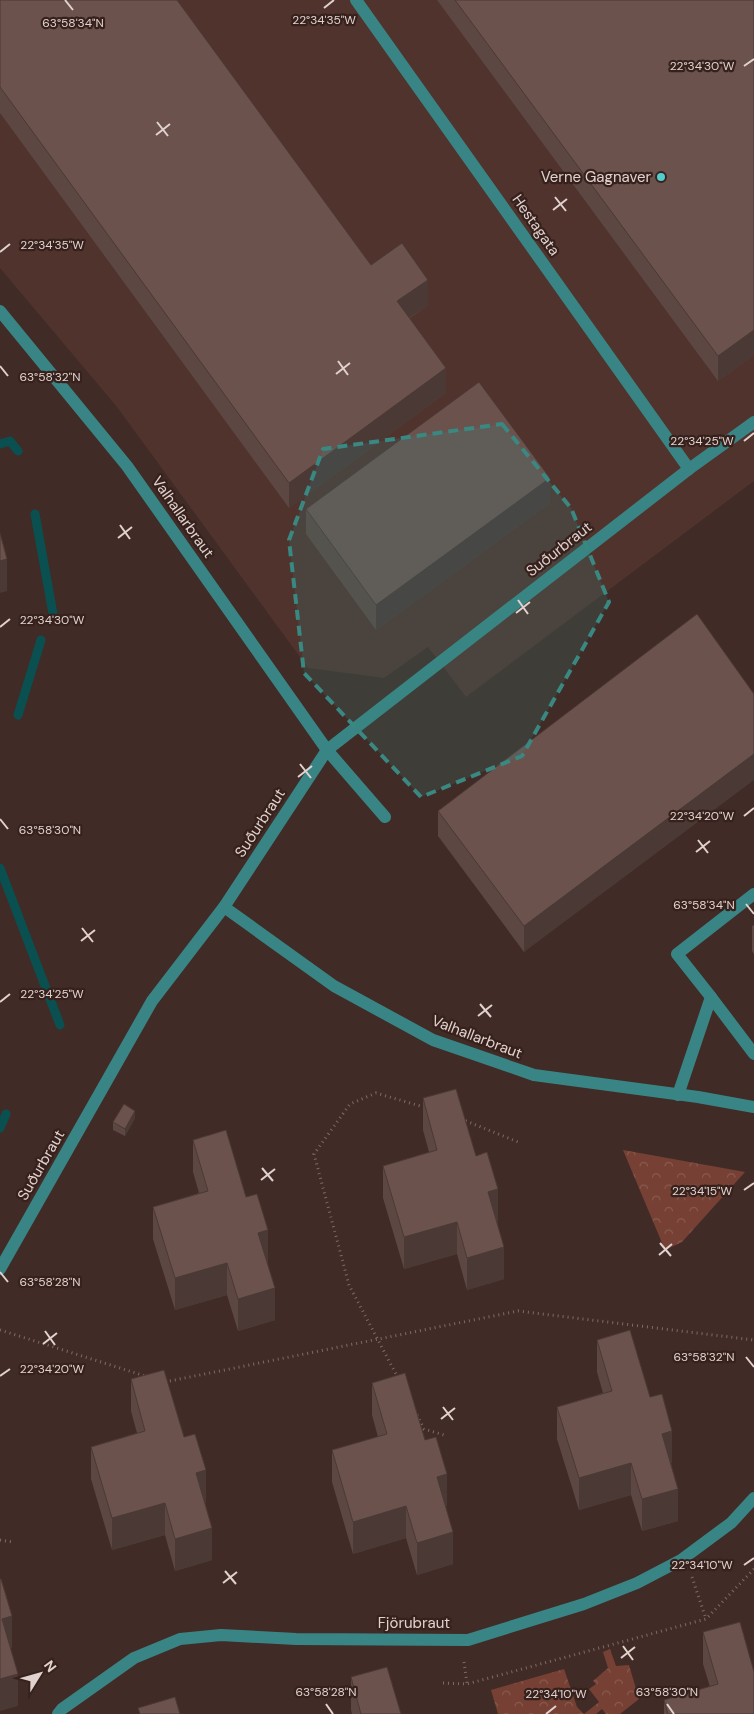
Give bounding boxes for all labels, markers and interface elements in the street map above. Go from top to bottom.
text: 22°34'35"W [292,12,356,28]
text: 63°58'34"N [42,15,104,31]
text: 22°34'30"W [670,58,735,74]
place label: Verne Gagnaver [541,167,651,187]
marker: Verne Gagnaver [655,171,667,183]
street label: Hestagata [508,190,564,260]
text: 22°34'35"W [20,237,84,253]
text: 63°58'32"N [19,369,81,385]
text: 22°34'25"W [670,433,734,449]
street label: Valhallarbraut [147,472,219,562]
street label: Suðurbraut [522,517,596,581]
text: 22°34'30"W [20,612,85,628]
street label: Suðurbraut [230,785,290,861]
text: 22°34'20"W [670,808,735,824]
text: 63°58'30"N [19,822,81,838]
text: 63°58'34"N [673,897,735,913]
text: 22°34'25"W [20,986,84,1002]
street label: Valhallarbraut [429,1011,525,1063]
street label: Suðurbraut [13,1126,69,1204]
text: 22°34'15"W [672,1183,732,1199]
text: 63°58'28"N [19,1274,81,1290]
text: 63°58'32"N [673,1349,735,1365]
text: 22°34'20"W [20,1361,85,1377]
text: 22°34'10"W [671,1557,733,1573]
street label: Fjörubraut [378,1613,450,1633]
north arrow [15,1649,65,1699]
text: N [40,1657,61,1676]
text: 63°58'28"N [295,1684,357,1700]
text: 63°58'30"N [636,1684,698,1700]
text: 22°34'10"W [525,1686,587,1702]

